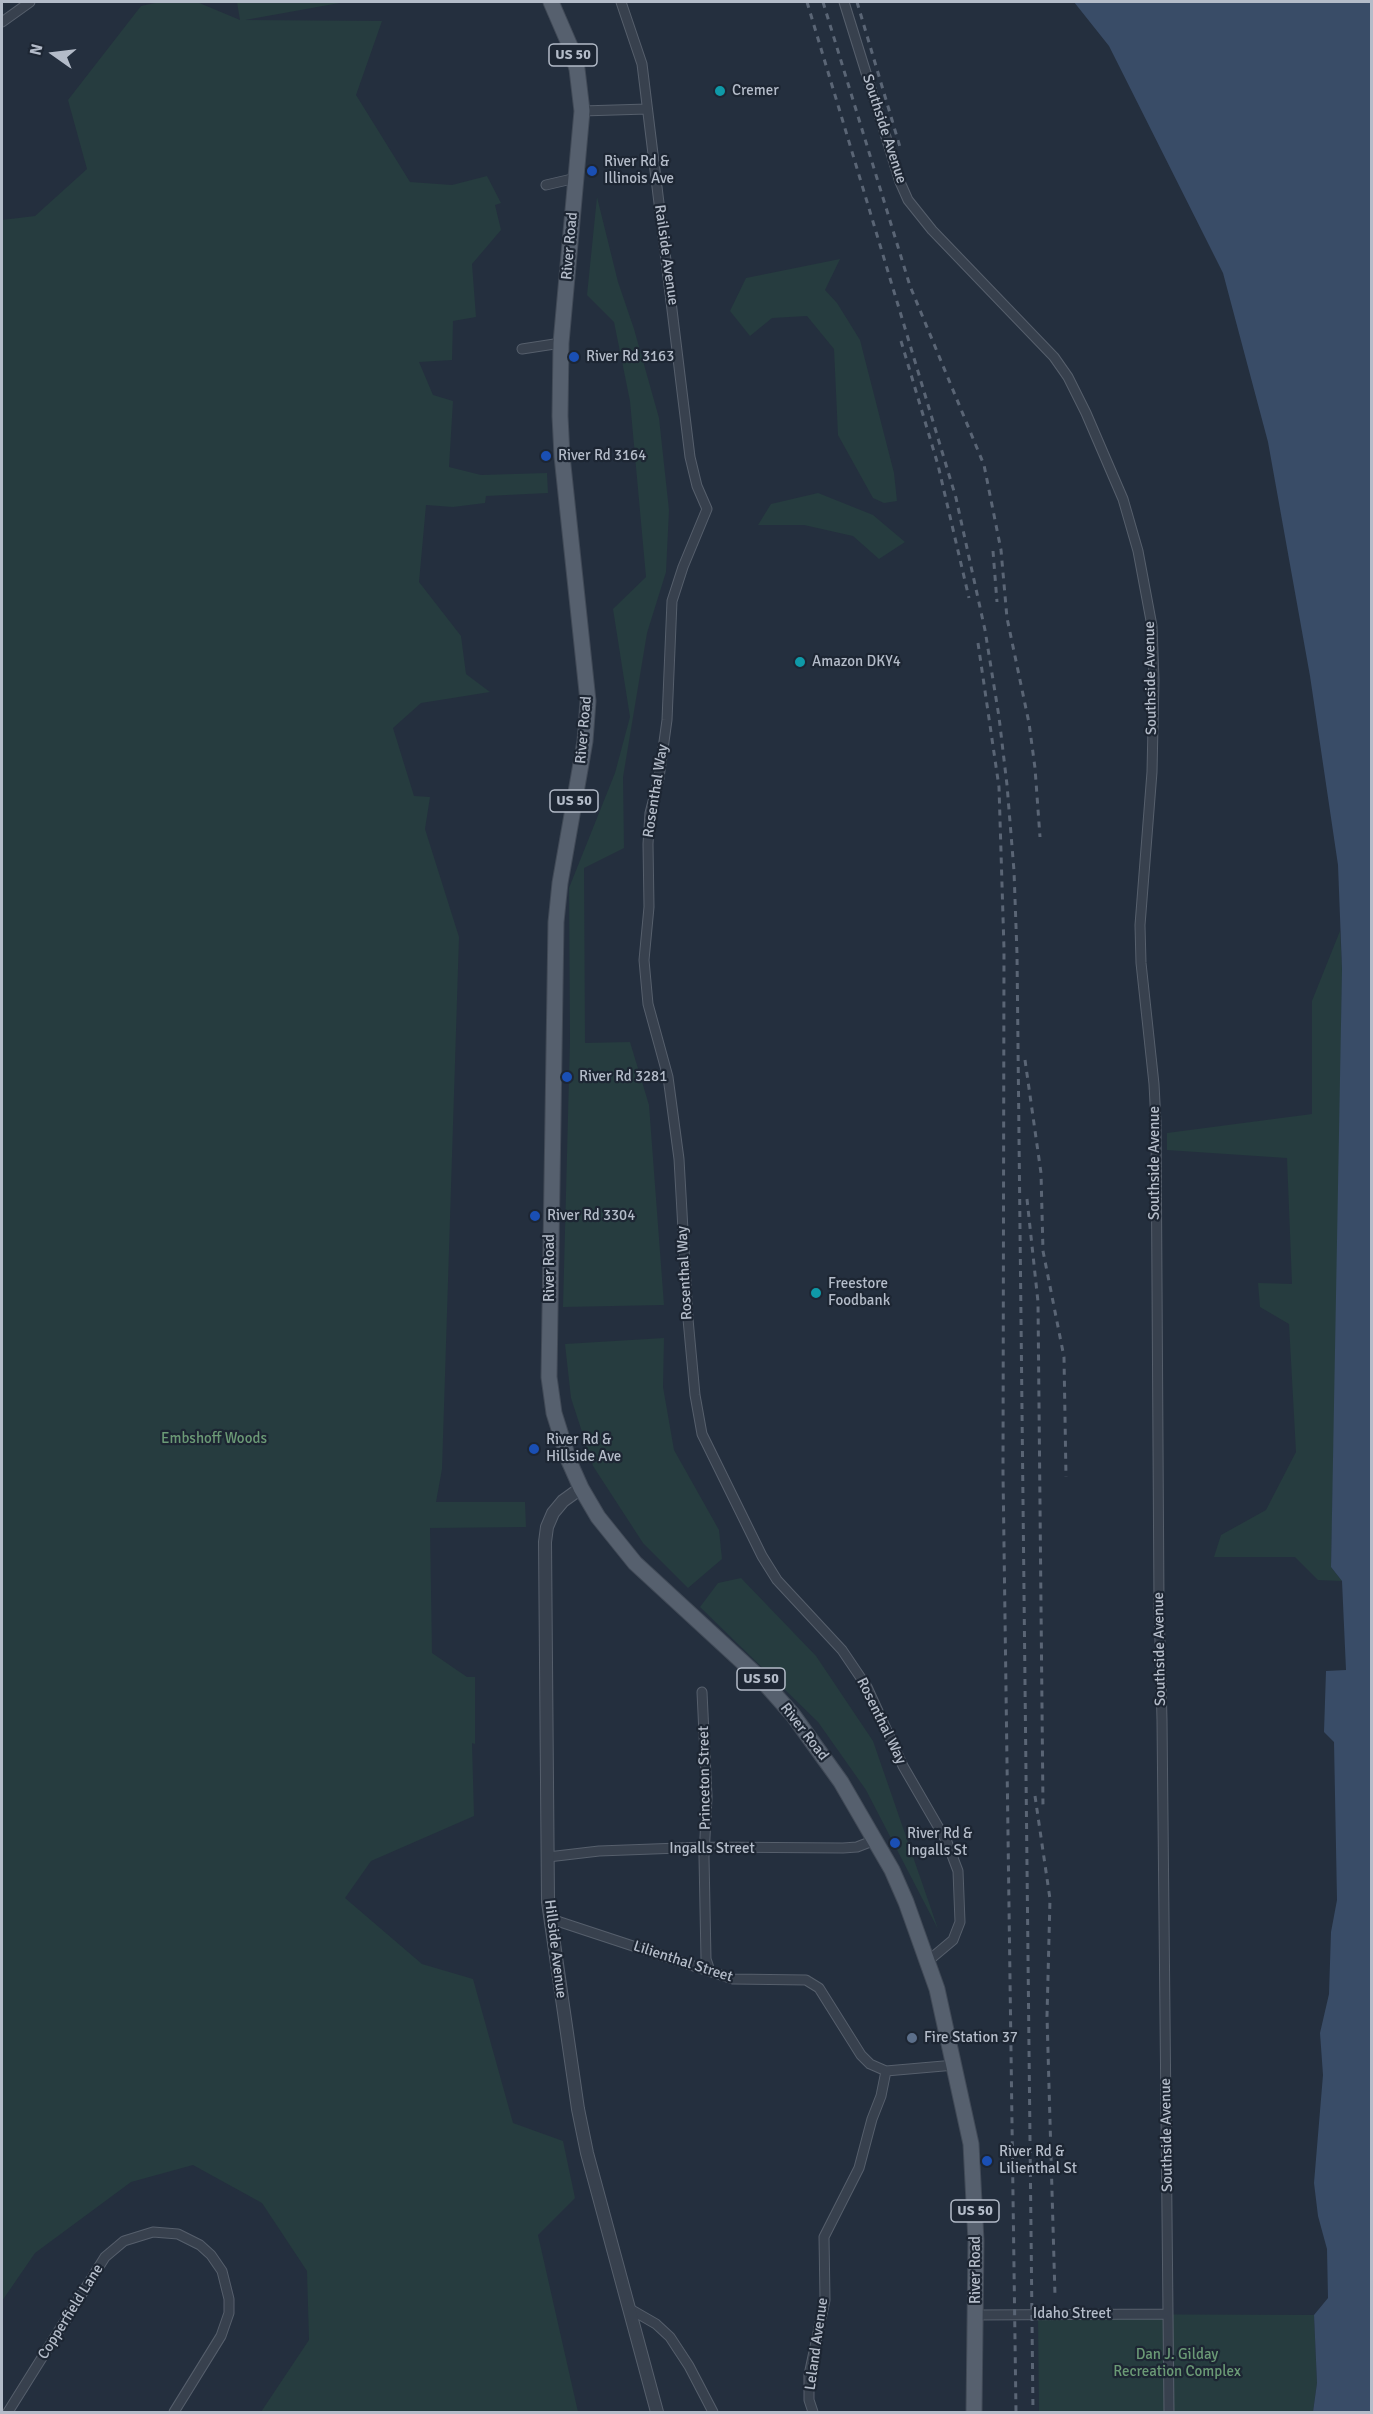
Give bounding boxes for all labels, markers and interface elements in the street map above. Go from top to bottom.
north arrow [24,24,84,84]
text: N [25,42,48,57]
road number: US 50 [549,44,597,66]
street label: Southside Avenue [858,72,910,186]
place label: Cremer [732,82,779,100]
marker: Cremer [713,84,727,98]
place label: River Rd & Illinois Ave [604,153,674,188]
marker: River Rd & Illinois Ave [585,164,599,178]
street label: Railside Avenue [650,204,682,306]
street label: River Road [558,211,582,281]
place label: River Rd 3163 [586,348,674,366]
marker: River Rd 3163 [567,350,581,364]
place label: River Rd 3164 [558,447,646,465]
marker: River Rd 3164 [539,449,553,463]
street label: Southside Avenue [1141,621,1161,735]
place label: Amazon DKY4 [812,653,901,671]
marker: Amazon DKY4 [793,655,807,669]
street label: River Road [572,695,596,765]
street label: Rosenthal Way [640,743,672,839]
road number: US 50 [550,790,598,812]
place label: River Rd 3281 [579,1068,667,1086]
marker: River Rd 3281 [560,1070,574,1084]
street label: Southside Avenue [1146,1106,1164,1220]
place label: River Rd 3304 [547,1207,635,1225]
marker: River Rd 3304 [528,1209,542,1223]
street label: Rosenthal Way [674,1225,696,1321]
street label: River Road [541,1234,559,1302]
place label: Freestore Foodbank [828,1275,890,1310]
marker: Freestore Foodbank [809,1286,823,1300]
park label: Embshoff Woods [161,1430,267,1448]
place label: River Rd & Hillside Ave [546,1431,621,1466]
marker: River Rd & Hillside Ave [527,1442,541,1456]
street label: Southside Avenue [1150,1592,1170,1706]
road number: US 50 [737,1668,785,1690]
street label: Rosenthal Way [852,1675,910,1767]
street label: River Road [776,1700,832,1764]
street label: Princeton Street [695,1726,715,1830]
place label: River Rd & Ingalls St [907,1825,972,1860]
marker: River Rd & Ingalls St [888,1836,902,1850]
street label: Ingalls Street [669,1840,755,1858]
street label: Hillside Avenue [540,1899,570,1999]
street label: Lilienthal Street [631,1937,735,1987]
place label: Fire Station 37 [924,2029,1018,2047]
marker: Fire Station 37 [905,2031,919,2045]
street label: Southside Avenue [1157,2078,1177,2192]
place label: River Rd & Lilienthal St [999,2143,1077,2178]
marker: River Rd & Lilienthal St [980,2154,994,2168]
road number: US 50 [951,2200,999,2222]
street label: River Road [967,2236,985,2304]
street label: Copperfield Lane [35,2261,107,2363]
street label: Leland Avenue [802,2297,832,2391]
street label: Idaho Street [1033,2305,1111,2323]
park label: Dan J. Gilday Recreation Complex [1113,2346,1241,2381]

